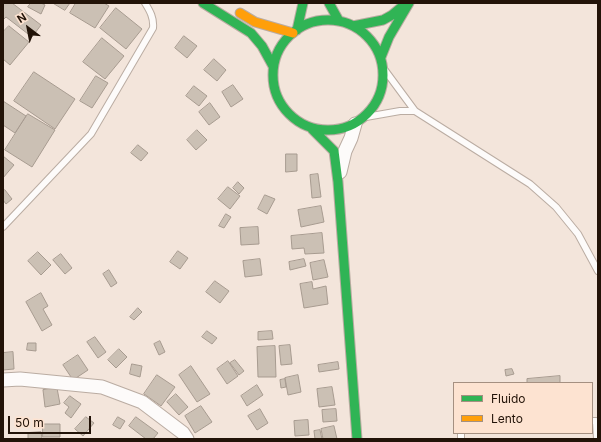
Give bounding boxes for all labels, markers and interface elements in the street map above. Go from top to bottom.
north arrow [8,8,48,48]
text: N [14,10,29,26]
legend [453,382,593,434]
text: Fluido [491,391,526,406]
scale bar [10,408,93,434]
text: Lento [491,411,523,426]
text: 50 m [15,415,44,430]

